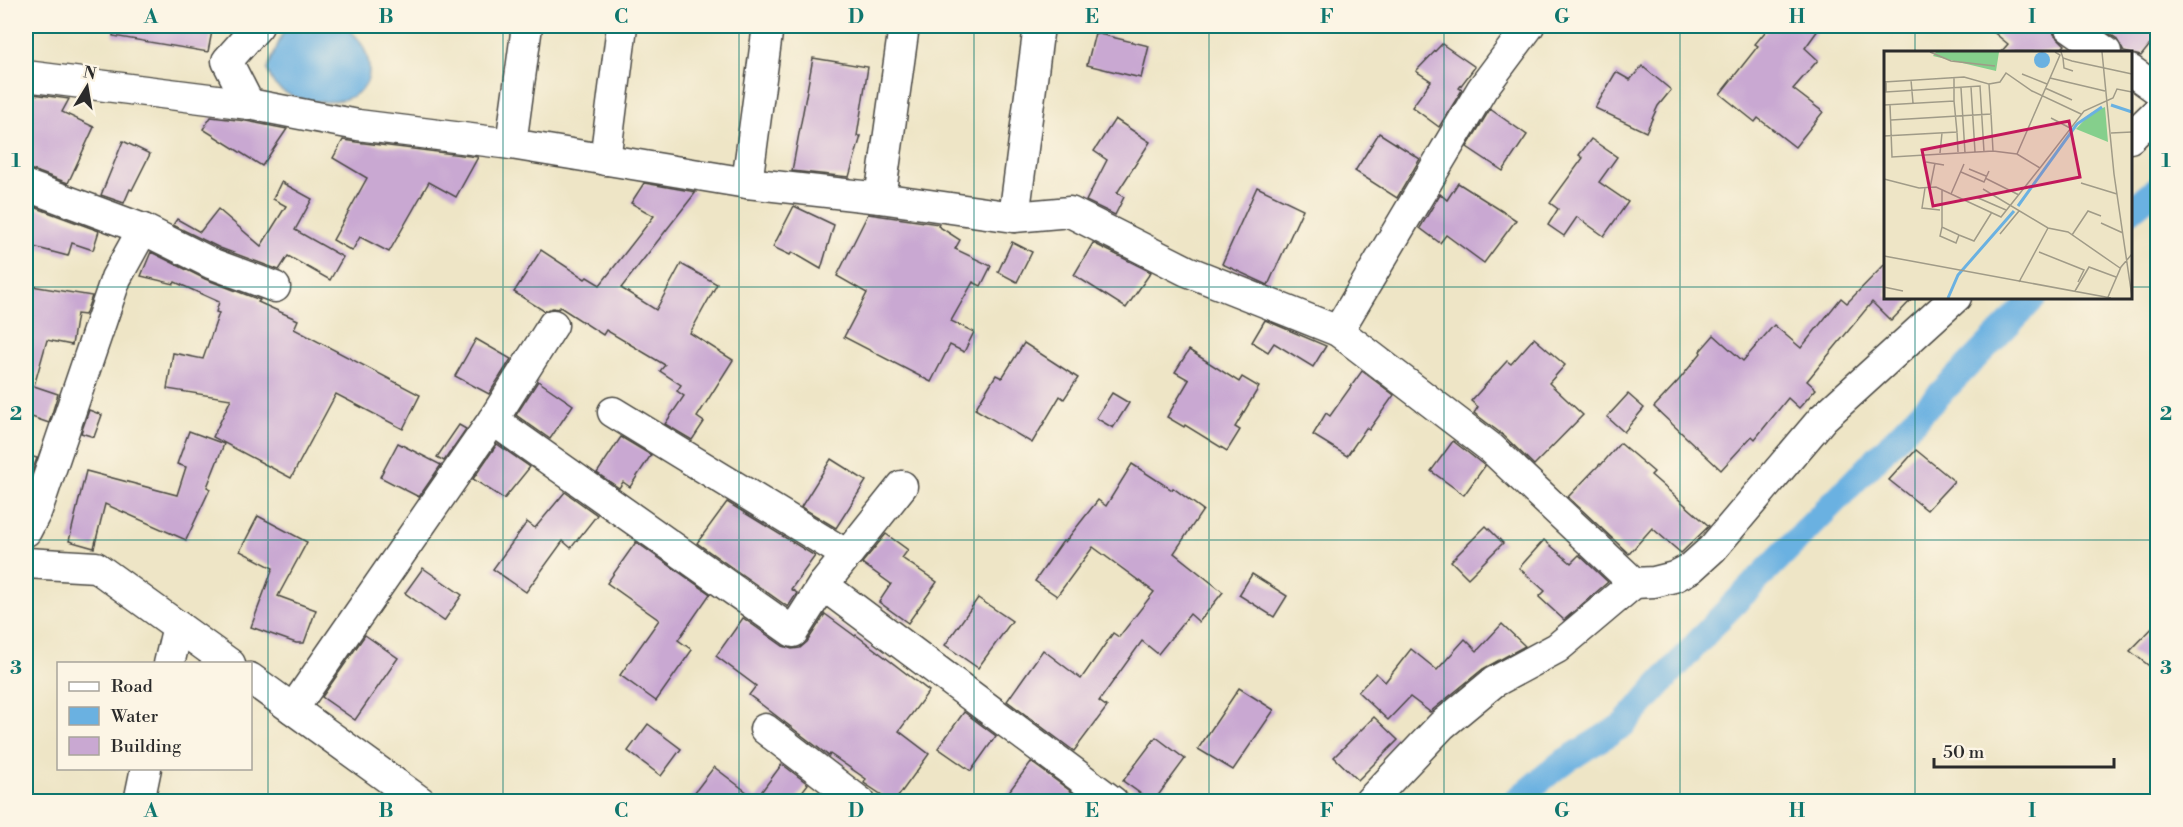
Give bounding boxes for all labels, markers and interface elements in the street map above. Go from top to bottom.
text: A [143,5,159,30]
text: B [378,5,394,30]
text: C [614,5,628,30]
text: D [848,5,864,30]
text: E [1085,5,1099,30]
text: F [1320,5,1334,30]
text: G [1554,5,1570,30]
text: H [1789,5,1806,30]
text: I [2028,5,2036,30]
inset map [1884,51,2132,298]
north arrow [57,57,117,117]
text: N [82,62,98,84]
text: 1 [11,149,21,174]
text: 1 [2161,149,2171,174]
text: 2 [10,402,22,427]
text: 2 [2160,402,2172,427]
text: 3 [10,656,22,681]
text: 3 [2160,656,2172,681]
legend [57,662,252,770]
text: Road [111,675,154,698]
text: Water [110,705,159,728]
scale bar [1934,731,2114,769]
text: Building [110,735,182,758]
text: 50 m [1943,741,1985,764]
text: A [143,799,159,824]
text: B [378,799,394,824]
text: C [614,799,628,824]
text: D [848,799,864,824]
text: E [1085,799,1099,824]
text: F [1320,799,1334,824]
text: G [1554,799,1570,824]
text: H [1789,799,1806,824]
text: I [2028,799,2036,824]

